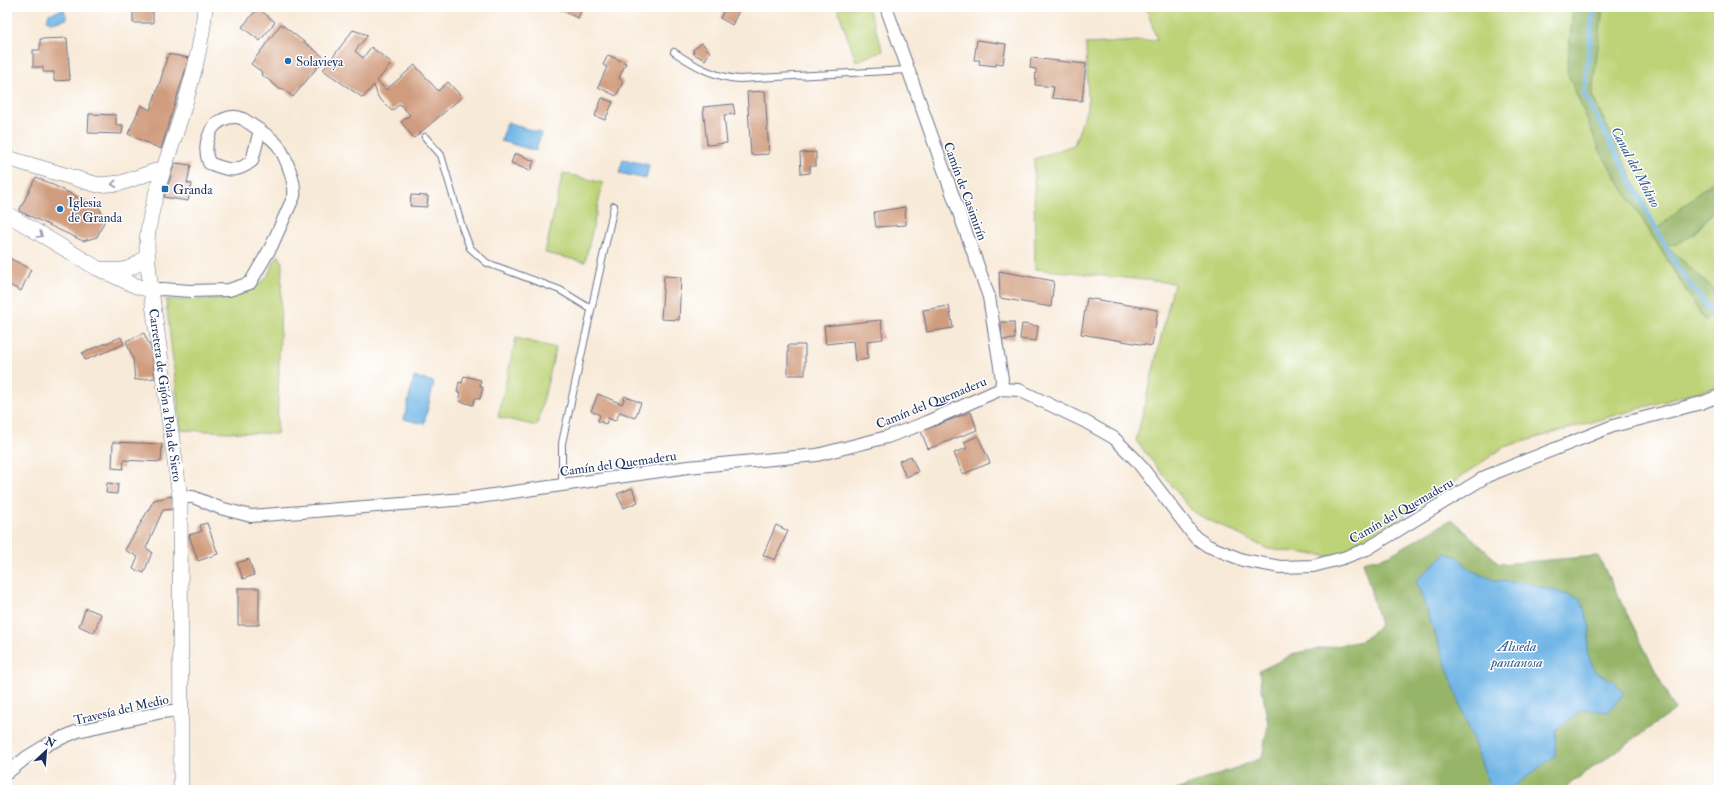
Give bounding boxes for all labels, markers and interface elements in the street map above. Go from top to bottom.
place label: Solavieya [296,54,344,71]
marker: Solavieya [283,56,293,66]
water label: Canal del Molino [1607,124,1664,211]
street label: Camín de Casimirín [940,140,990,243]
one-way arrow [111,179,117,188]
place label: Granda [173,182,213,198]
marker: Granda [160,184,170,194]
place label: Iglesia de Granda [68,195,123,226]
marker: Iglesia de Granda [55,204,65,214]
one-way arrow [36,230,43,237]
street label: Carretera de Gijón a Pola de Siero [145,308,185,483]
street label: Camín del Quemaderu [874,373,989,432]
street label: Camín del Quemaderu [559,448,678,480]
street label: Camín del Quemaderu [1347,474,1457,547]
water label: Aliseda pantanosa [1489,638,1543,671]
street label: Travesía del Medio [72,691,170,729]
north arrow [26,731,66,771]
text: N [42,734,58,751]

